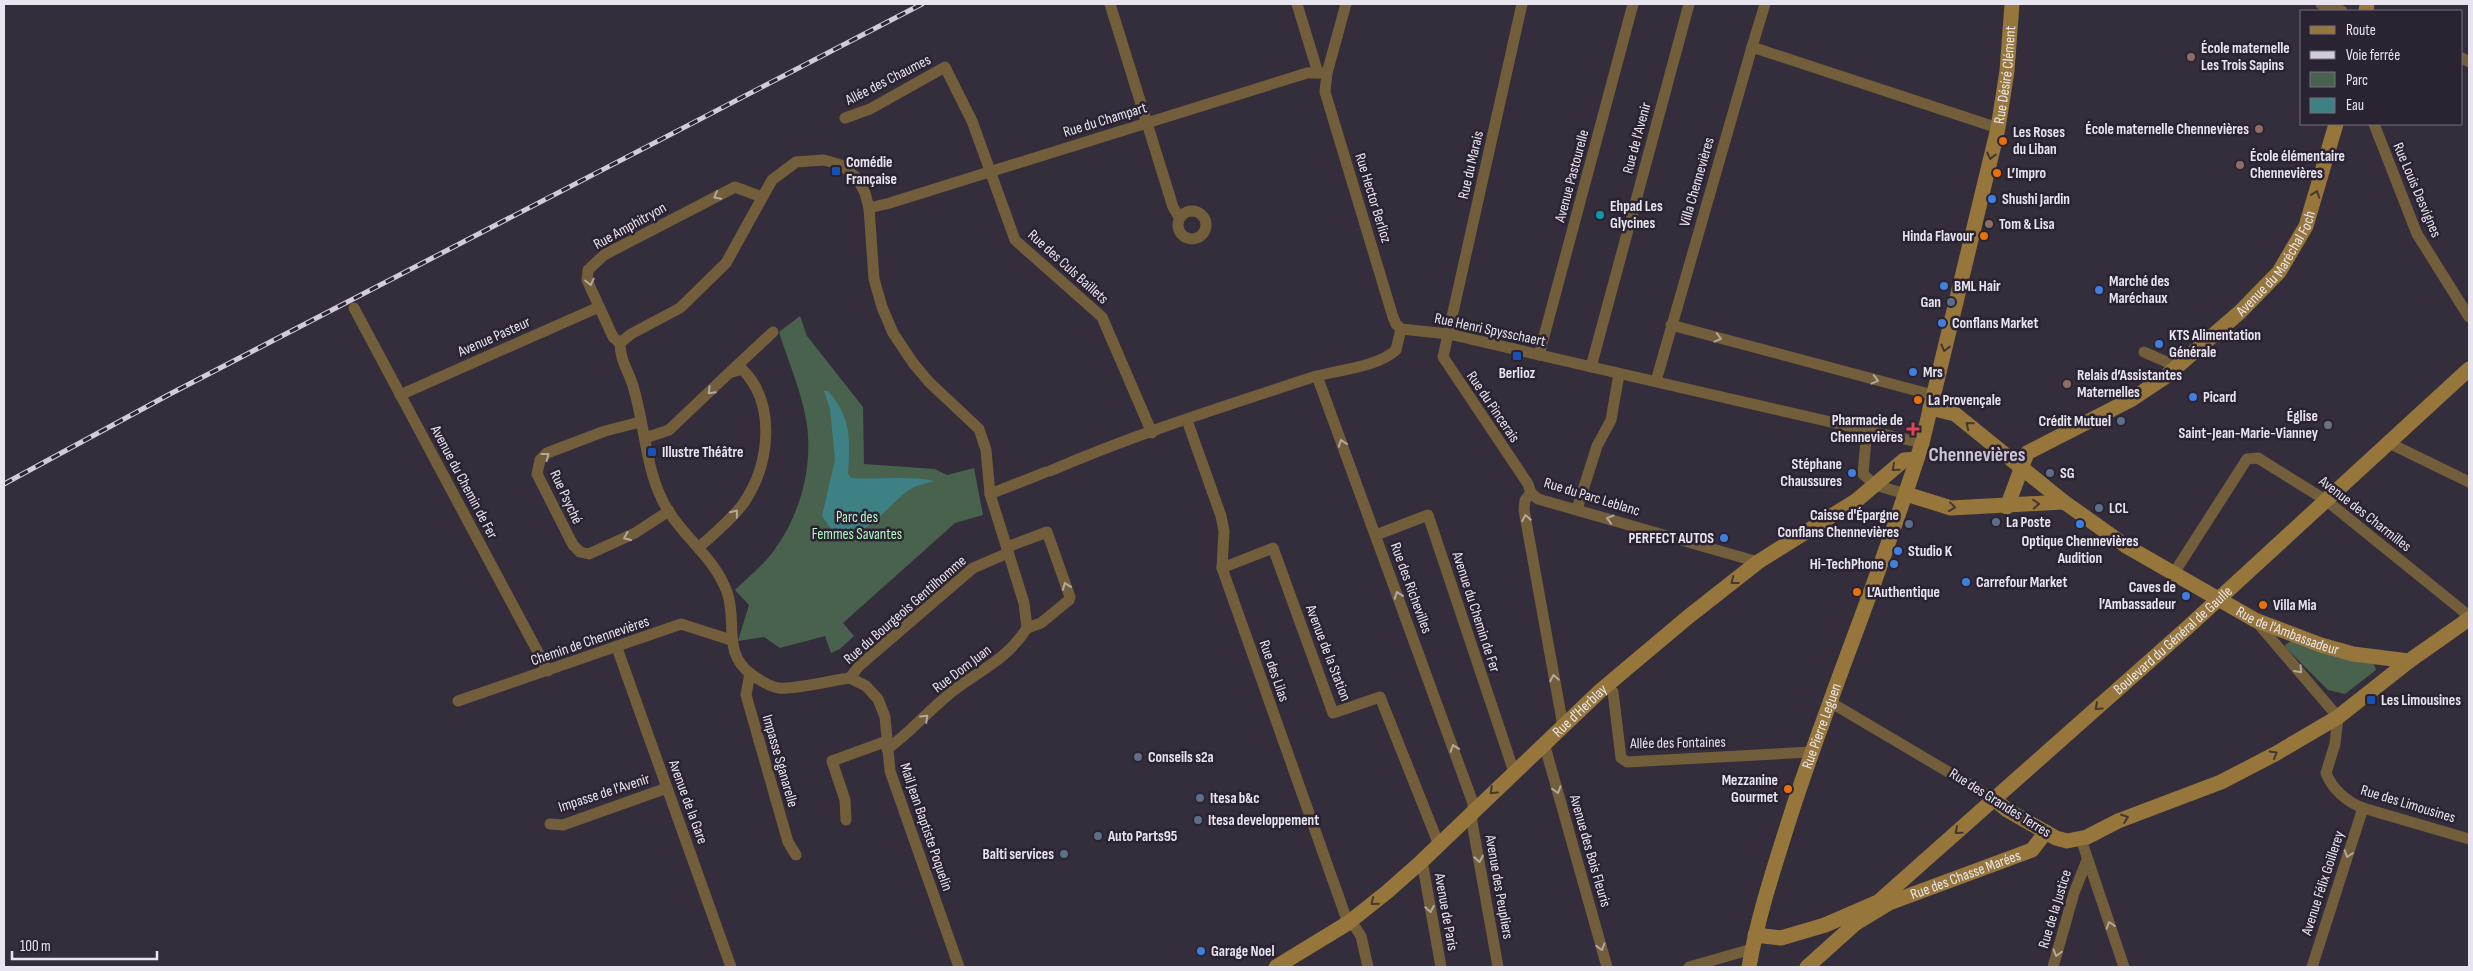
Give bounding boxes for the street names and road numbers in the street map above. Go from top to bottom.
street label: Rue Désiré Clément [1989,25,2020,125]
street label: Allée des Chaumes [841,50,934,110]
street label: Rue du Champart [1061,98,1150,142]
street label: Rue de l'Avenir [1618,100,1656,176]
street label: Avenue Pastourelle [1550,128,1593,225]
street label: Rue du Marais [1454,129,1488,201]
street label: Villa Chennevières [1675,135,1719,229]
street label: Rue Louis Desvignes [2388,140,2446,240]
street label: Rue Hector Berlioz [1350,151,1396,246]
street label: Rue Amphitryon [590,198,670,254]
street label: Avenue du Maréchal Foch [2231,209,2319,321]
street label: Rue des Culs Baillets [1024,226,1112,308]
street label: Rue Henri Spysschaert [1433,309,1548,351]
street label: Avenue Pasteur [454,312,534,362]
street label: Rue du Pincerais [1462,368,1524,446]
street label: Avenue du Chemin de Fer [426,421,502,542]
street label: Rue Psyché [545,467,587,527]
street label: Avenue des Charmilles [2314,471,2415,556]
street label: Rue du Parc Leblanc [1542,473,1642,521]
street label: Rue des Richevilles [1386,540,1436,636]
street label: Avenue du Chemin de Fer [1447,548,1505,675]
street label: Rue du Bourgeois Gentilhomme [840,551,970,669]
street label: Boulevard du Général de Gaulle [2109,582,2236,699]
street label: Avenue de la Station [1301,601,1355,704]
street label: Rue de l'Ambassadeur [2233,602,2342,659]
street label: Chemin de Chennevières [528,612,652,670]
street label: Rue des Lilas [1255,638,1293,704]
street label: Rue Dom Juan [929,641,995,697]
street label: Rue d'Herblay [1548,680,1611,741]
street label: Rue Pierre Leguen [1797,680,1846,771]
street label: Impasse Sganarelle [758,712,802,810]
street label: Allée des Fontaines [1629,733,1726,753]
street label: Avenue de la Gare [664,756,712,847]
street label: Mail Jean Baptiste Poquelin [895,761,957,893]
street label: Rue des Grandes Terres [1946,764,2054,842]
street label: Impasse de l'Avenir [556,769,653,817]
street label: Rue des Limousines [2358,781,2458,827]
street label: Avenue des Bois Fleuris [1565,792,1615,909]
street label: Avenue Félix Goillerey [2297,828,2349,938]
street label: Avenue des Peupliers [1480,832,1518,941]
street label: Rue des Chasse Marées [1908,846,2023,904]
street label: Rue de la Justice [2034,867,2076,951]
street label: Avenue de Paris [1430,871,1462,952]

